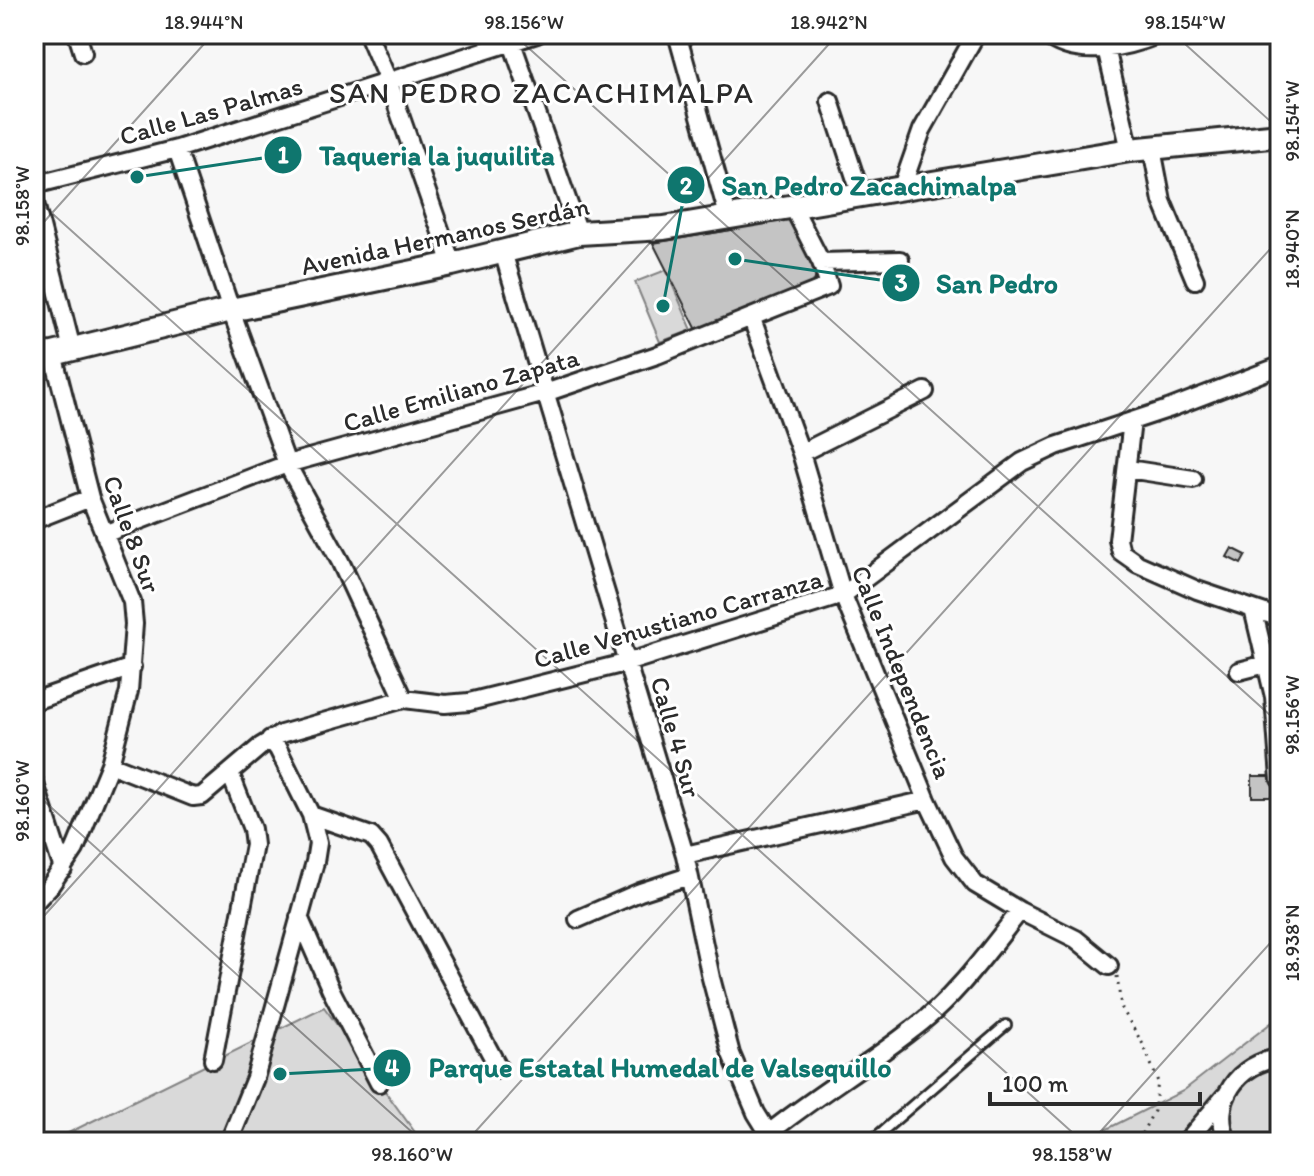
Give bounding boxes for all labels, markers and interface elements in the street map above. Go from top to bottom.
text: 18.944°N [164,10,244,34]
text: 98.156°W [484,10,564,34]
text: 18.942°N [790,10,868,34]
text: 98.154°W [1144,10,1226,34]
street label: Calle Las Palmas [116,70,306,152]
district label: SAN PEDRO ZACACHIMALPA [329,74,755,111]
text: 98.154°W [1280,80,1304,162]
callout: Taqueria la juquilita [263,129,571,181]
text: Taqueria la juquilita [318,138,555,172]
text: 1 [277,140,289,169]
callout: San Pedro Zacachimalpa [666,159,1032,211]
text: 98.158°W [10,166,34,246]
text: San Pedro Zacachimalpa [721,168,1017,202]
text: 2 [680,171,693,200]
street label: Avenida Hermanos Serdán [298,190,592,282]
text: 18.940°N [1280,209,1304,289]
callout: San Pedro [881,257,1074,309]
text: San Pedro [936,266,1058,300]
text: 3 [894,268,908,297]
street label: Calle Emiliano Zapata [339,341,583,439]
street label: Calle 8 Sur [96,471,168,598]
street label: Calle Independencia [845,561,960,784]
street label: Calle Venustiano Carranza [530,562,827,676]
street label: Calle 4 Sur [644,673,709,802]
text: 98.156°W [1280,675,1304,755]
text: 98.160°W [10,760,34,842]
text: 18.938°N [1280,905,1304,981]
callout: Parque Estatal Humedal de Valsequillo [372,1042,907,1094]
text: Parque Estatal Humedal de Valsequillo [429,1050,891,1084]
text: 4 [385,1053,400,1082]
scale bar [990,1056,1200,1106]
text: 100 m [1002,1069,1068,1098]
text: 98.160°W [371,1142,453,1166]
text: 98.158°W [1032,1142,1112,1166]

